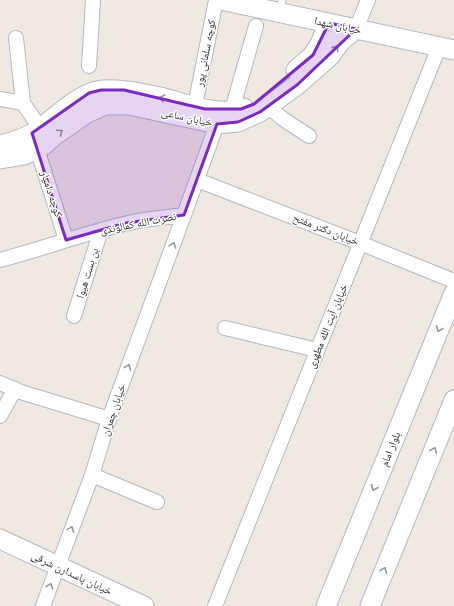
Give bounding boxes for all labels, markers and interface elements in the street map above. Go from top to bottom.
street label: خیابان شهدا [313,13,363,37]
street label: کوچه سلمانی پور [191,18,219,89]
one-way arrow [331,46,338,53]
one-way arrow [159,94,166,103]
street label: خیابان ساعی [160,105,214,129]
one-way arrow [55,130,62,137]
street label: کوچه دامیار [38,168,66,219]
street label: نصرت الله کمالوندی [99,209,177,237]
street label: خیابان دکتر مفتح [291,210,361,248]
one-way arrow [169,242,177,249]
street label: بن بست هیوا [73,246,101,300]
street label: خیابان آیت الله مطهری [304,282,350,370]
one-way arrow [436,325,444,332]
one-way arrow [124,364,132,371]
street label: خیابان چمران [98,382,128,438]
street label: بلوار امام [377,430,403,468]
one-way arrow [429,446,437,453]
one-way arrow [371,484,379,491]
one-way arrow [67,526,75,533]
street label: خیابان پاسدارن شرقی [29,548,115,598]
one-way arrow [380,566,388,573]
one-way arrow [46,583,54,590]

